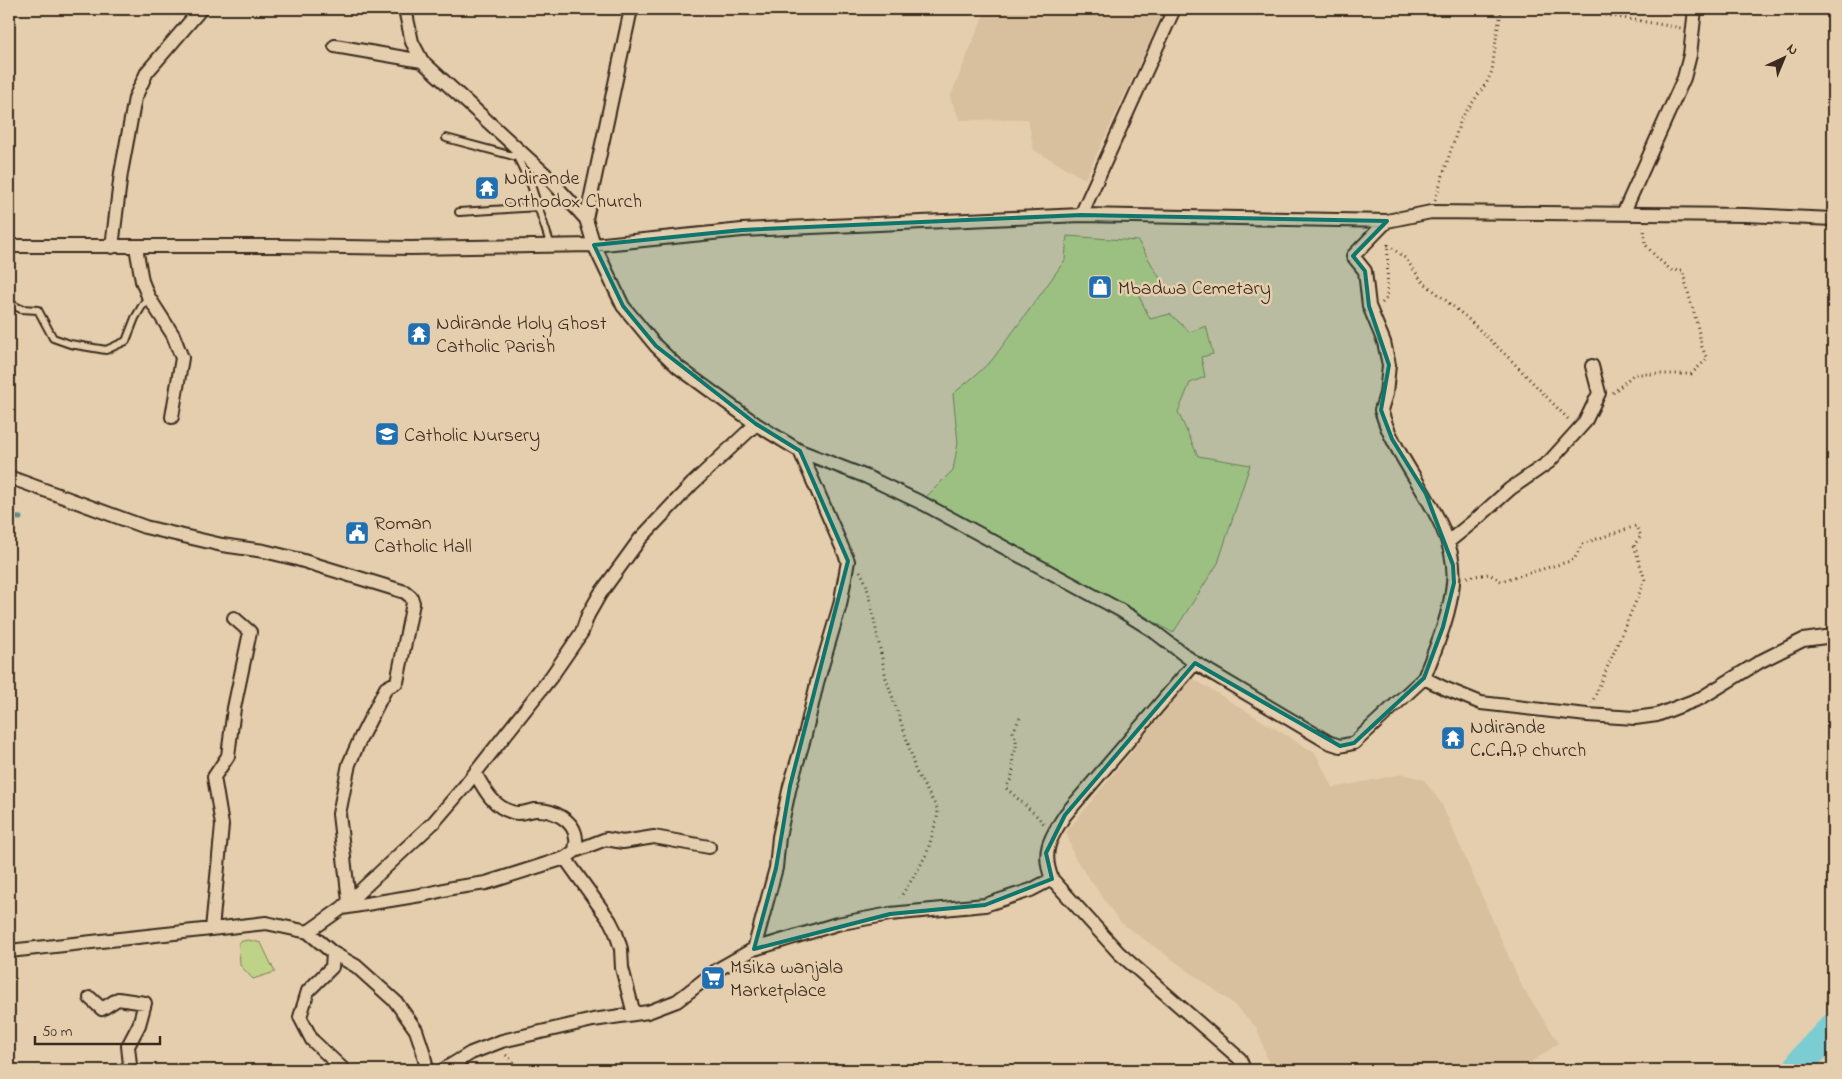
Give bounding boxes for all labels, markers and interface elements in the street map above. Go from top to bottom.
north arrow [1760,32,1810,82]
text: N [1781,39,1803,61]
place label: Ndirande Orthodox Church [504,165,642,217]
temple icon: Ndirande Orthodox Church [474,175,500,201]
shop icon: Mbadwa Cemetary [1087,274,1113,300]
place label: Mbadwa Cemetary [1118,275,1271,304]
place label: Ndirande Holy Ghost Catholic Parish [436,310,607,362]
temple icon: Ndirande Holy Ghost Catholic Parish [406,321,432,347]
school or university icon: Catholic Nursery [374,421,400,447]
place label: Catholic Nursery [404,422,540,451]
place label: Roman Catholic Hall [374,510,472,562]
public building icon: Roman Catholic Hall [344,520,370,546]
place label: Ndirande C.C.A.P church [1470,714,1586,766]
temple icon: Ndirande C.C.A.P church [1440,725,1466,751]
place label: Msika wanjala Marketplace [730,954,843,1006]
supermarket icon: Msika wanjala Marketplace [700,965,726,991]
scale bar [35,1014,160,1046]
text: 50 m [42,1021,73,1043]

